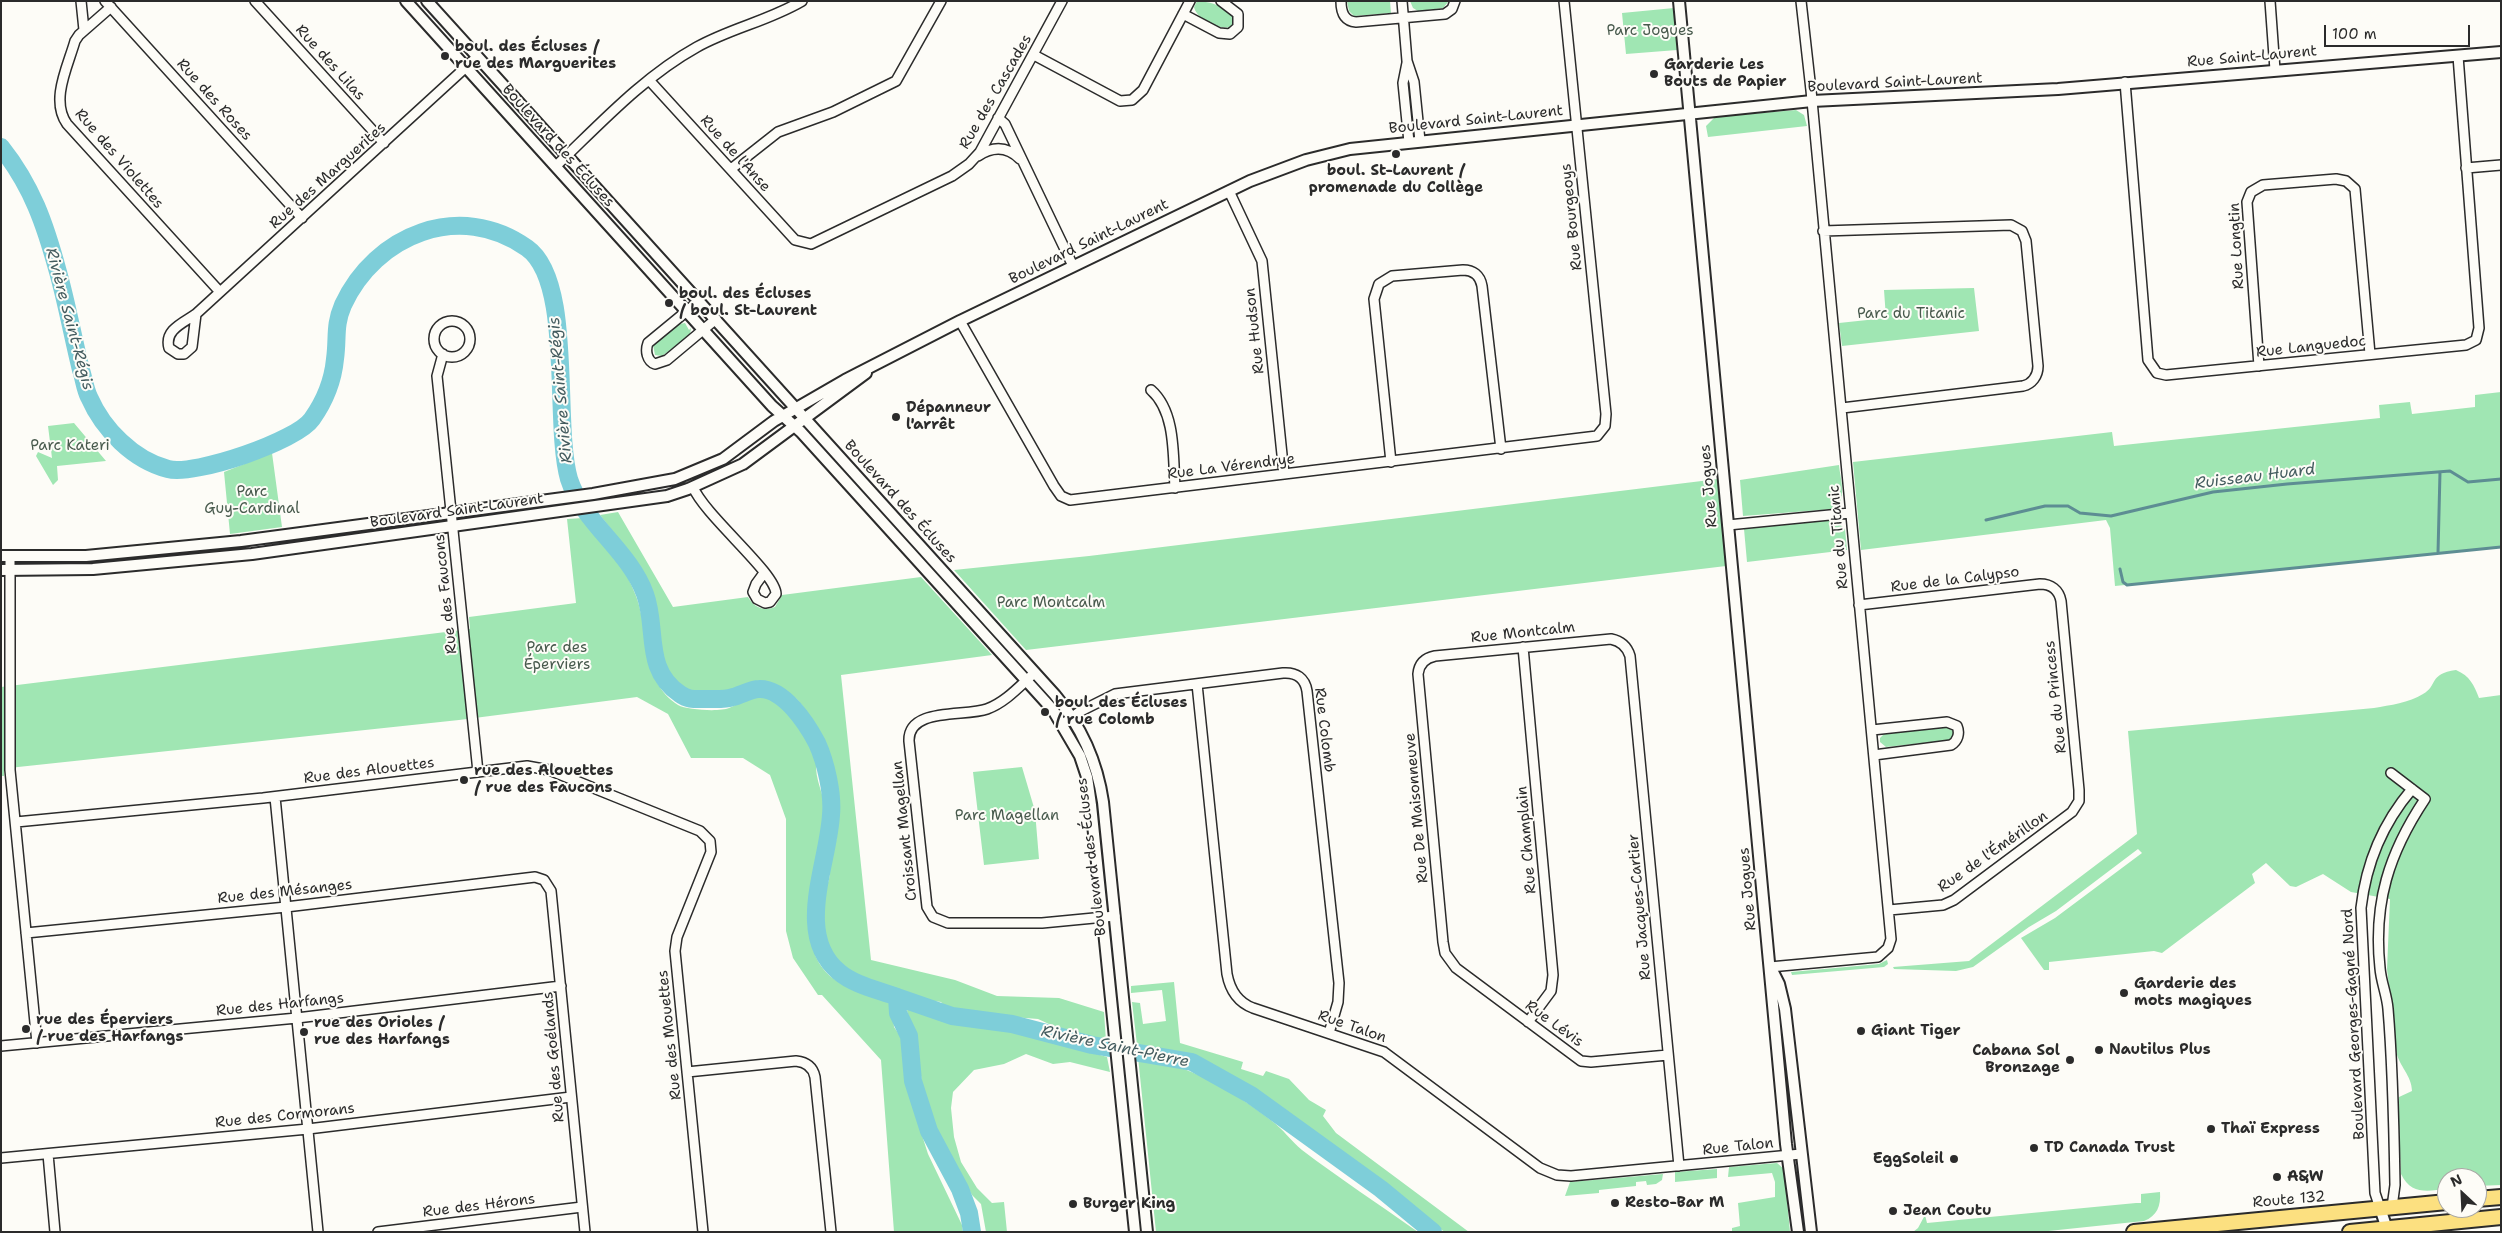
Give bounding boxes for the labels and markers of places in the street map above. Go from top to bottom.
place label: boul. des Écluses / rue des Marguerites [455,38,616,73]
marker: boul. des Écluses / rue des Marguerites [439,50,451,62]
place label: Garderie Les Bouts de Papier [1664,56,1786,91]
marker: Garderie Les Bouts de Papier [1648,68,1660,80]
marker: boul. St-Laurent / promenade du Collège [1390,148,1402,160]
place label: boul. St-Laurent / promenade du Collège [1309,162,1483,197]
place label: boul. des Écluses / boul. St-Laurent [679,285,817,320]
marker: boul. des Écluses / boul. St-Laurent [663,297,675,309]
place label: Dépanneur l'arrêt [906,399,991,434]
marker: Dépanneur l'arrêt [890,411,902,423]
place label: boul. des Écluses / rue Colomb [1055,694,1187,729]
marker: boul. des Écluses / rue Colomb [1039,706,1051,718]
place label: rue des Alouettes / rue des Faucons [474,762,613,797]
marker: rue des Alouettes / rue des Faucons [458,774,470,786]
place label: Garderie des mots magiques [2134,975,2252,1010]
marker: Garderie des mots magiques [2118,987,2130,999]
place label: rue des Éperviers / rue des Harfangs [36,1011,183,1046]
place label: rue des Orioles / rue des Harfangs [314,1014,450,1049]
place label: Giant Tiger [1871,1022,1961,1040]
marker: rue des Éperviers / rue des Harfangs [20,1023,32,1035]
marker: Giant Tiger [1855,1025,1867,1037]
marker: rue des Orioles / rue des Harfangs [298,1026,310,1038]
place label: Nautilus Plus [2109,1041,2211,1059]
place label: Cabana Sol Bronzage [1972,1042,2060,1077]
marker: Nautilus Plus [2093,1044,2105,1056]
marker: Cabana Sol Bronzage [2064,1054,2076,1066]
place label: Thaï Express [2221,1120,2320,1138]
marker: Thaï Express [2205,1123,2217,1135]
place label: TD Canada Trust [2044,1139,2175,1157]
marker: TD Canada Trust [2028,1142,2040,1154]
place label: EggSoleil [1873,1150,1944,1168]
marker: EggSoleil [1948,1153,1960,1165]
place label: A&W [2287,1168,2324,1186]
marker: A&W [2271,1171,2283,1183]
place label: Resto-Bar M [1625,1194,1724,1212]
place label: Burger King [1083,1195,1175,1213]
marker: Resto-Bar M [1609,1197,1621,1209]
marker: Burger King [1067,1198,1079,1210]
place label: Jean Coutu [1903,1202,1991,1220]
marker: Jean Coutu [1887,1205,1899,1217]

